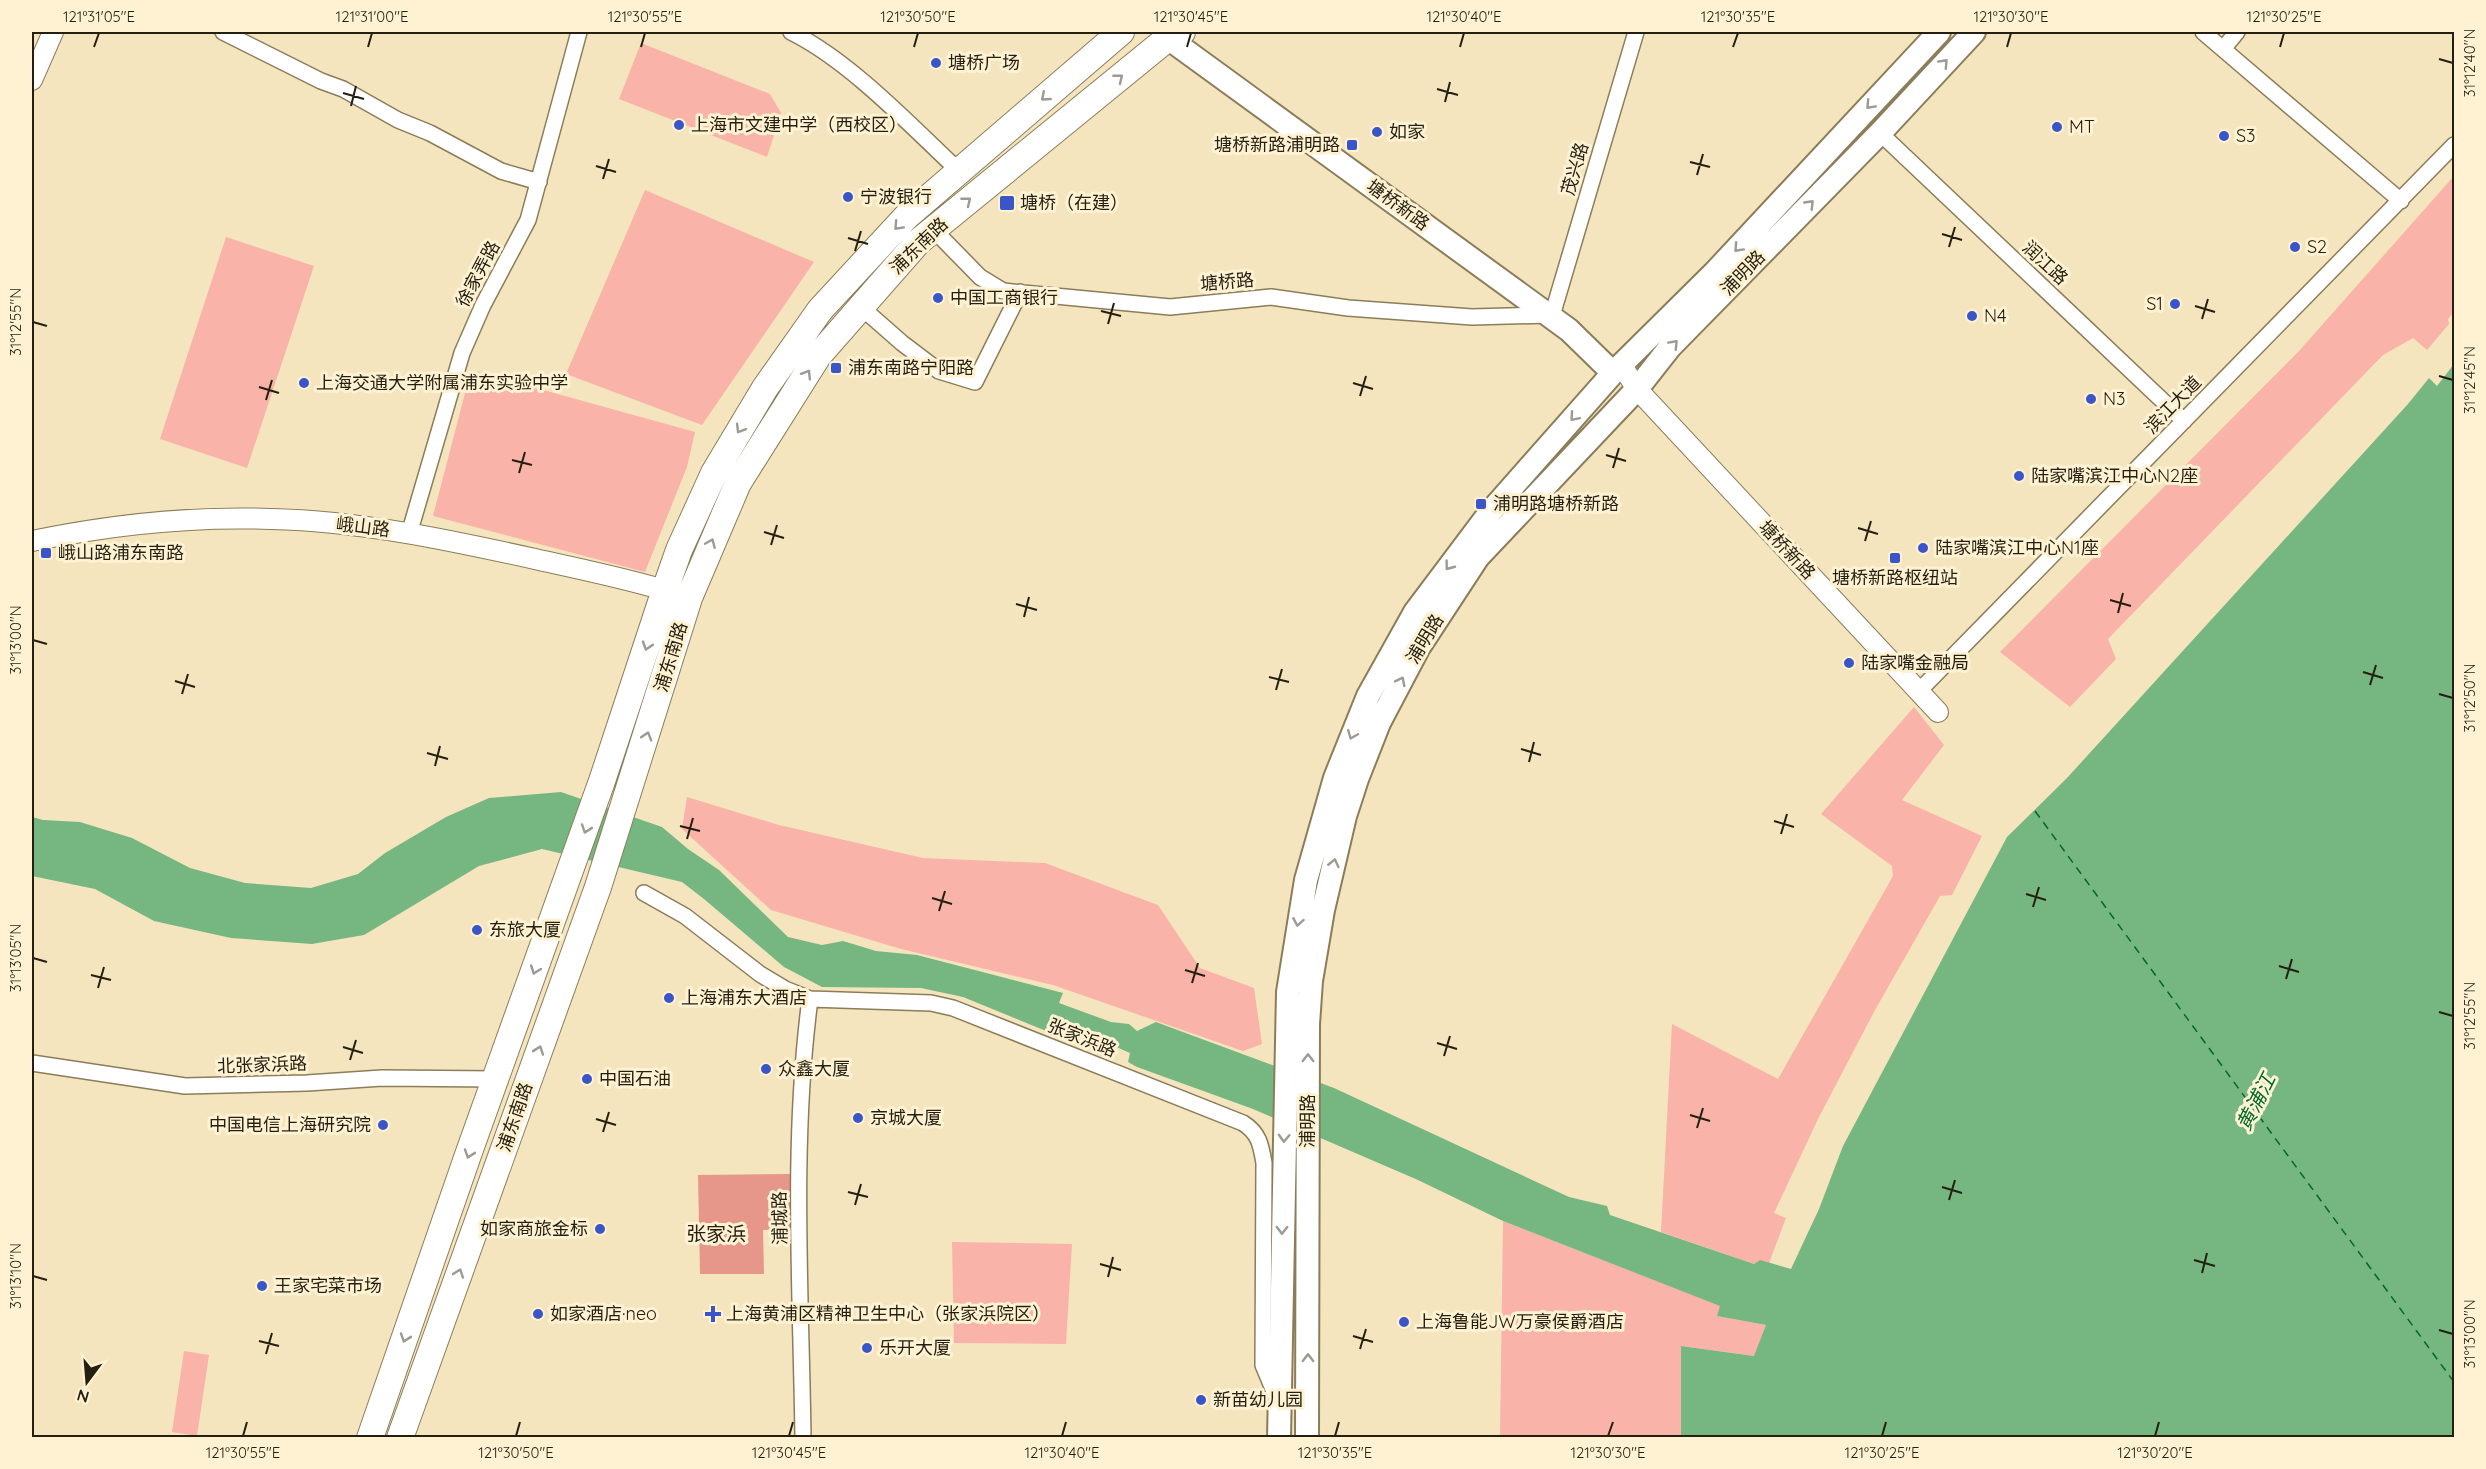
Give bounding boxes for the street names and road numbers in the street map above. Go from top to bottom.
street label: 茂兴路 [1556,140,1593,198]
street label: 塘桥新路 [1362,174,1434,235]
street label: 浦东南路 [885,212,953,279]
street label: 润江路 [2018,236,2073,289]
street label: 徐家弄路 [451,237,505,311]
street label: 浦明路 [1716,245,1770,300]
street label: 塘桥路 [1199,268,1255,295]
street label: 滨江大道 [2139,371,2206,439]
street label: 峨山路 [335,512,391,541]
street label: 塘桥新路 [1754,515,1820,584]
street label: 浦明路 [1401,610,1448,668]
street label: 浦东南路 [649,619,692,695]
street label: 张家浜路 [1045,1013,1120,1062]
street label: 北张家浜路 [217,1051,307,1078]
street label: 浦东南路 [492,1079,537,1155]
street label: 浦明路 [1296,1094,1319,1148]
street label: 浦城路 [768,1191,791,1245]

